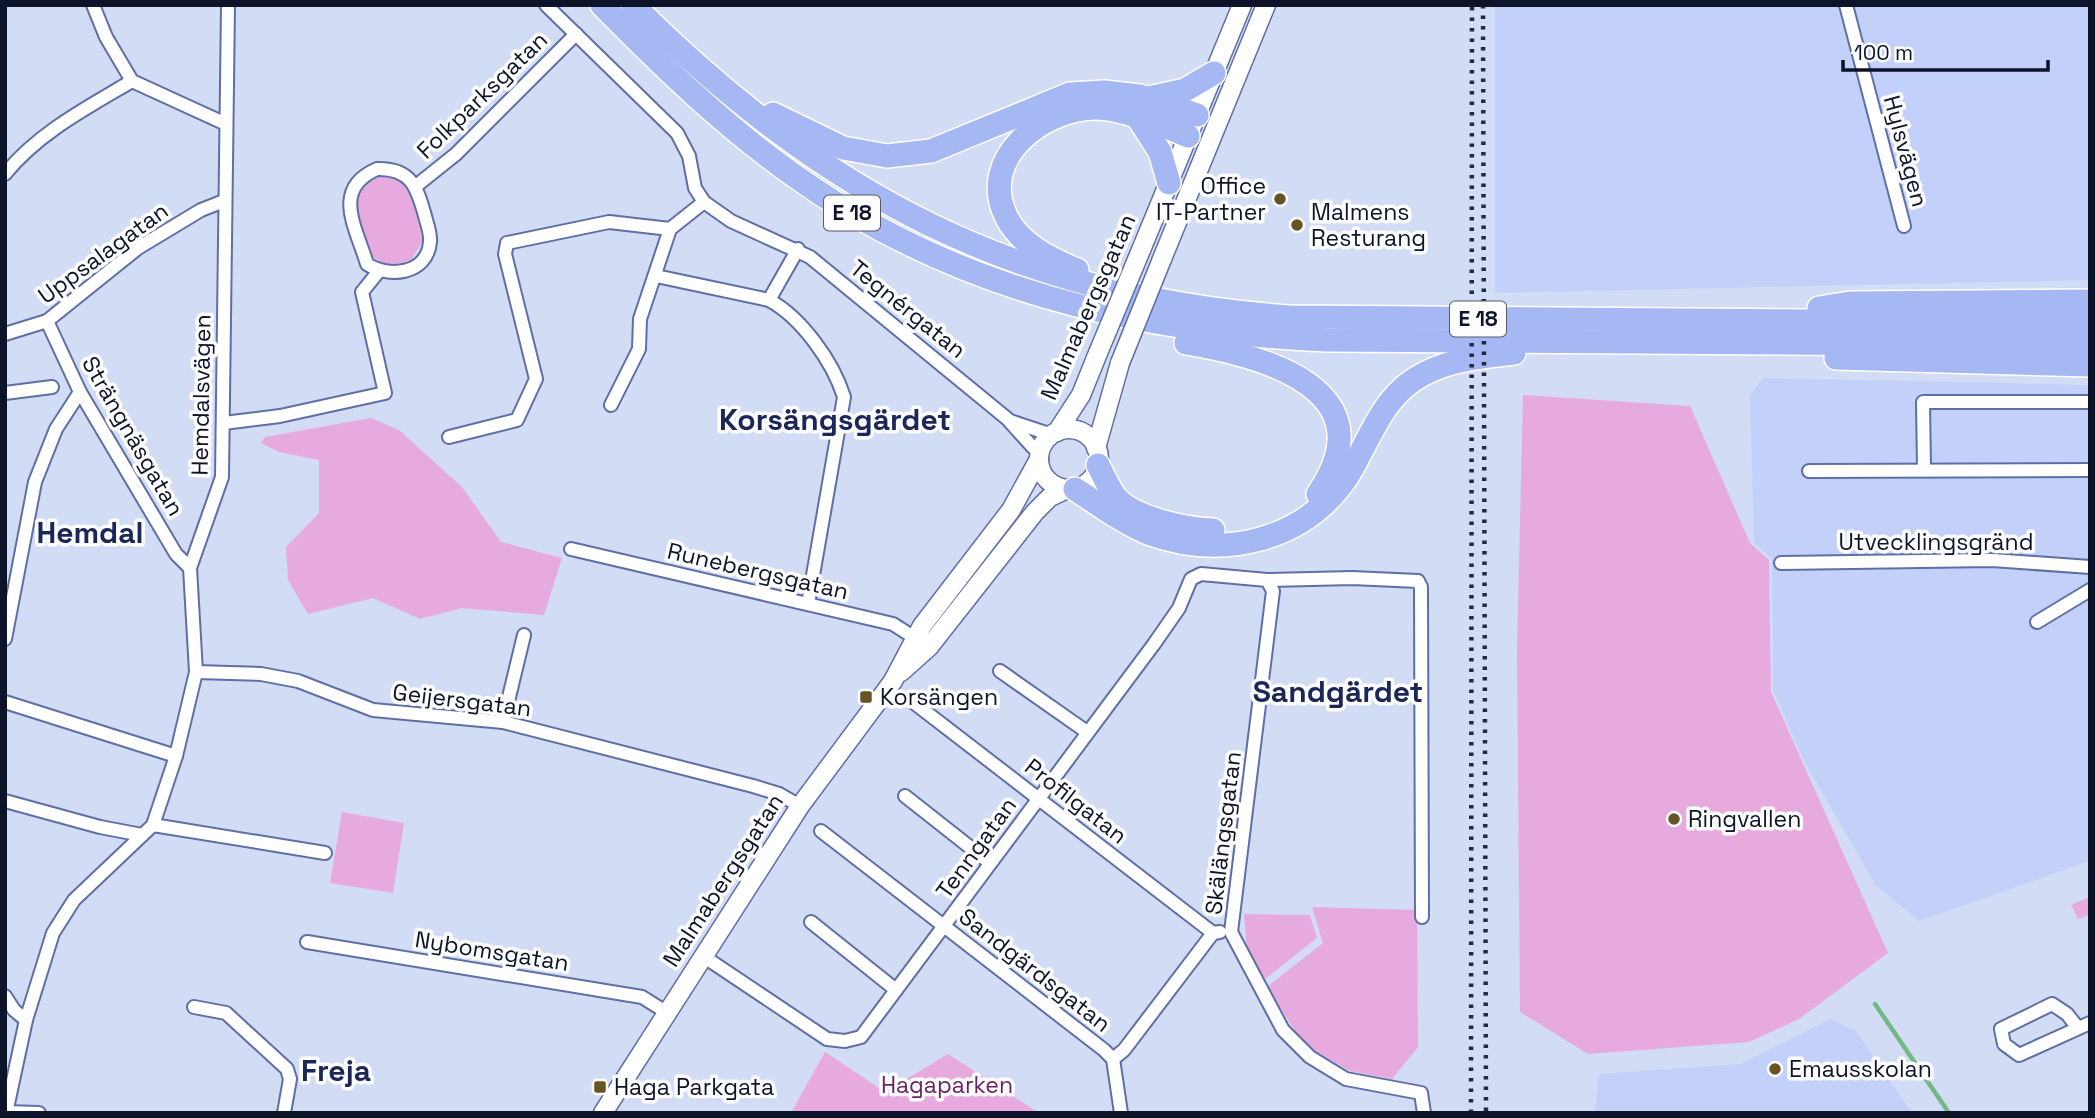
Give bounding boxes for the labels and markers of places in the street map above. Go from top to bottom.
place label: Office IT-Partner [1156,171,1266,227]
marker: Office IT-Partner [1272,191,1288,207]
place label: Malmens Resturang [1311,197,1426,253]
marker: Malmens Resturang [1289,217,1305,233]
place label: Korsängen [880,682,998,712]
marker: Korsängen [858,689,874,705]
place label: Ringvallen [1688,804,1801,834]
marker: Ringvallen [1666,811,1682,827]
place label: Emausskolan [1789,1054,1932,1084]
marker: Emausskolan [1767,1061,1783,1077]
place label: Haga Parkgata [614,1072,774,1102]
marker: Haga Parkgata [592,1079,608,1095]

